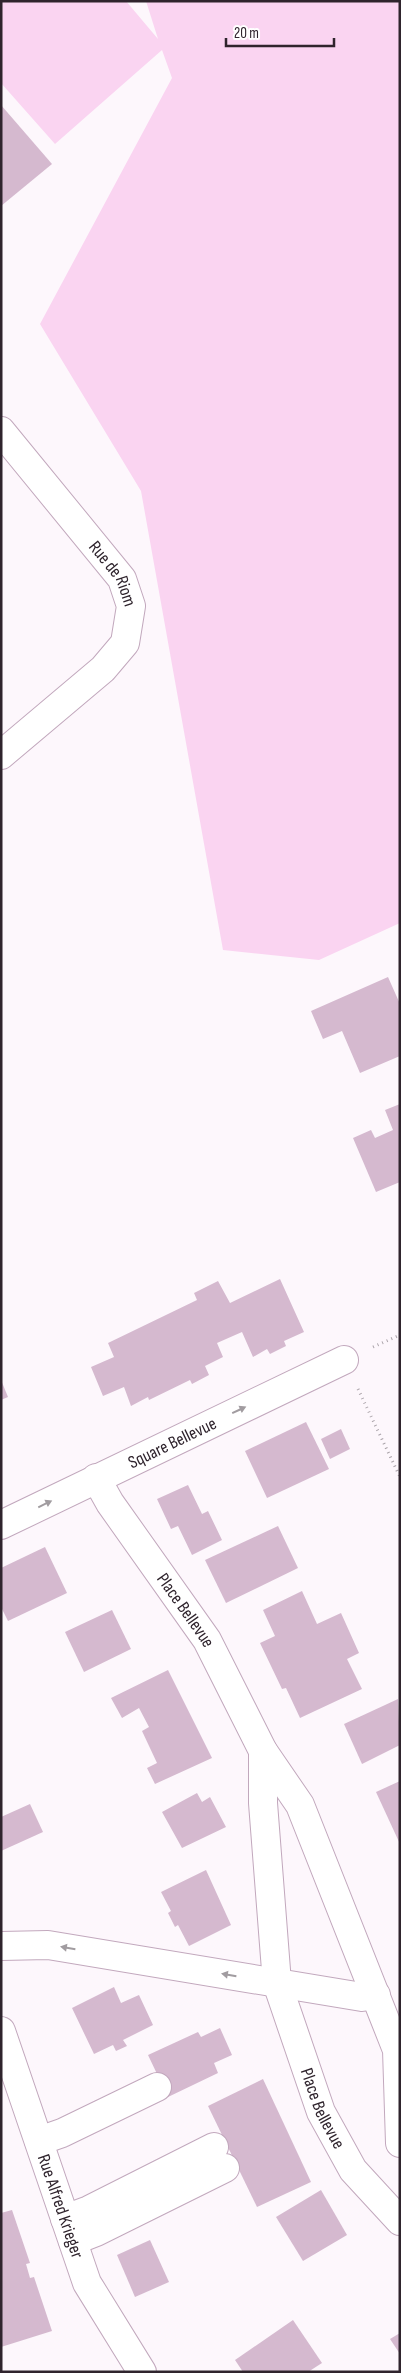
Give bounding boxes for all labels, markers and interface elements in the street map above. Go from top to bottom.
scale bar [226,15,334,47]
text: 20 m [234,24,259,43]
street label: Rue de Riom [85,536,141,609]
one-way arrow [231,1406,246,1415]
street label: Square Bellevue [125,1412,220,1473]
one-way arrow [38,1500,52,1508]
street label: Place Bellevue [152,1569,219,1651]
one-way arrow [60,1943,76,1951]
one-way arrow [220,1970,236,1978]
street label: Place Bellevue [296,2065,350,2152]
street label: Rue Alfred Krieger [33,2151,88,2261]

